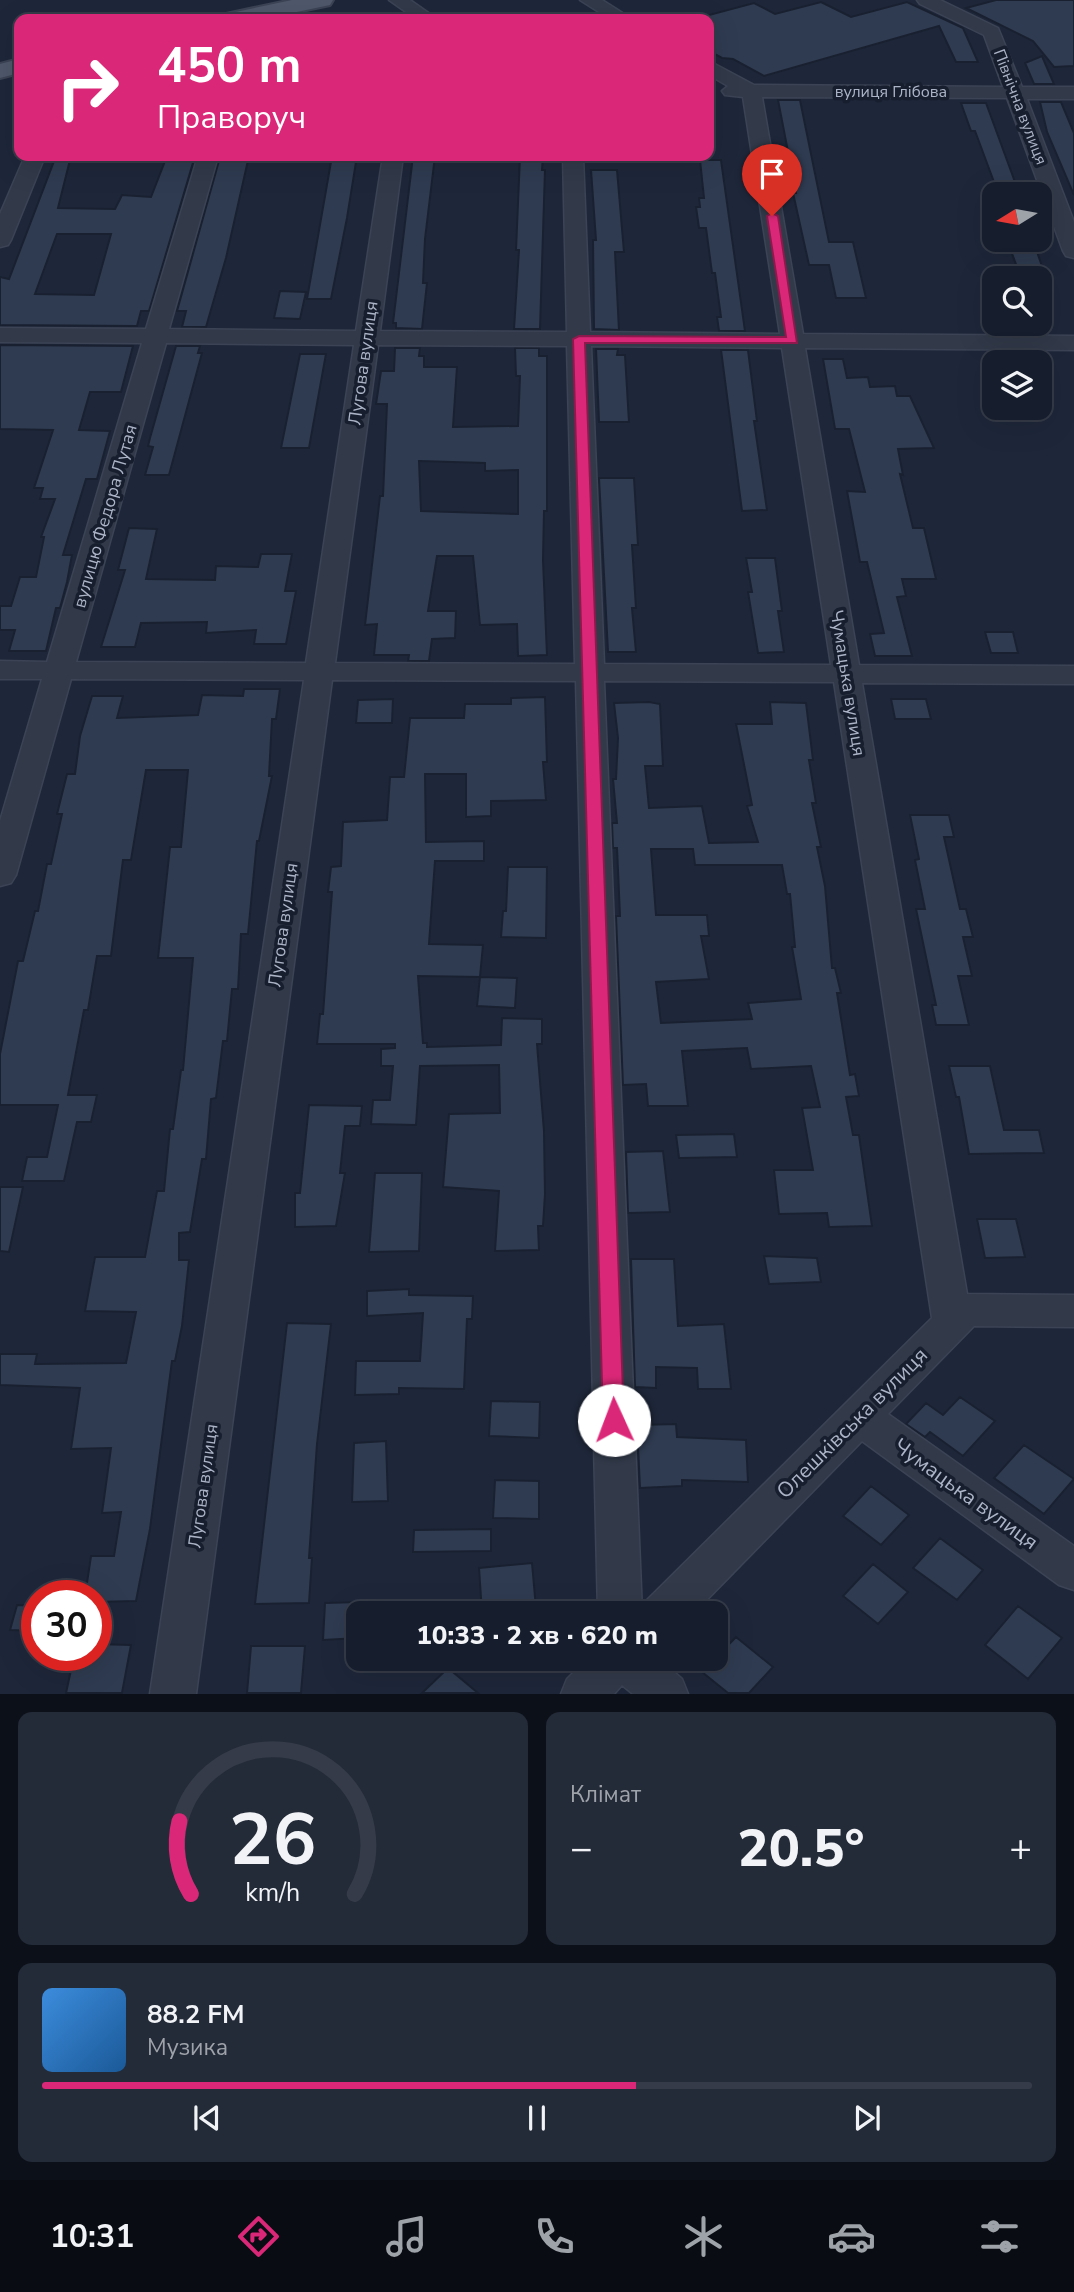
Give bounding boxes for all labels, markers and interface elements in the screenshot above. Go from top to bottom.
text: 450 m [157,32,301,99]
icon: right [42,42,133,133]
street label: Північна вулиця [988,46,1052,168]
street label: вулиця Глібова [835,81,947,103]
text: Праворуч [157,96,306,139]
pin [742,144,802,216]
icon: arrive [753,155,791,193]
north arrow [982,182,1052,252]
map controls [982,182,1052,420]
button: search [982,266,1052,336]
street label: Лугова вулиця [342,299,384,427]
button: layers [982,350,1052,420]
street label: вулицю Федора Лутая [67,421,143,611]
street label: Чумацька вулиця [825,608,871,758]
street label: Лугова вулиця [262,861,304,989]
street label: Олешківська вулиця [770,1341,934,1505]
position arrow [577,1383,651,1457]
street label: Лугова вулиця [182,1422,224,1550]
street label: Чумацька вулиця [888,1432,1044,1556]
speed limit sign: 30 [21,1580,112,1671]
text: 10:33 · 2 хв · 620 m [416,1618,658,1653]
text: Клімат [570,1779,641,1810]
text: 26 [229,1791,317,1891]
text: 20.5° [737,1813,865,1884]
text: − [570,1823,593,1874]
text: + [1009,1823,1032,1874]
text: km/h [245,1876,301,1910]
text: 88.2 FM [147,1997,244,2032]
text: Музика [147,2032,228,2063]
icon: previous [188,2099,226,2137]
icon: pause [518,2099,556,2137]
icon: next [848,2099,886,2137]
icon: directions [234,2212,283,2261]
icon: music [382,2212,431,2261]
icon: phone [530,2212,579,2261]
icon: climate [679,2212,728,2261]
icon: car [827,2212,876,2261]
icon: filters [975,2212,1024,2261]
text: 10:31 [50,2215,134,2258]

